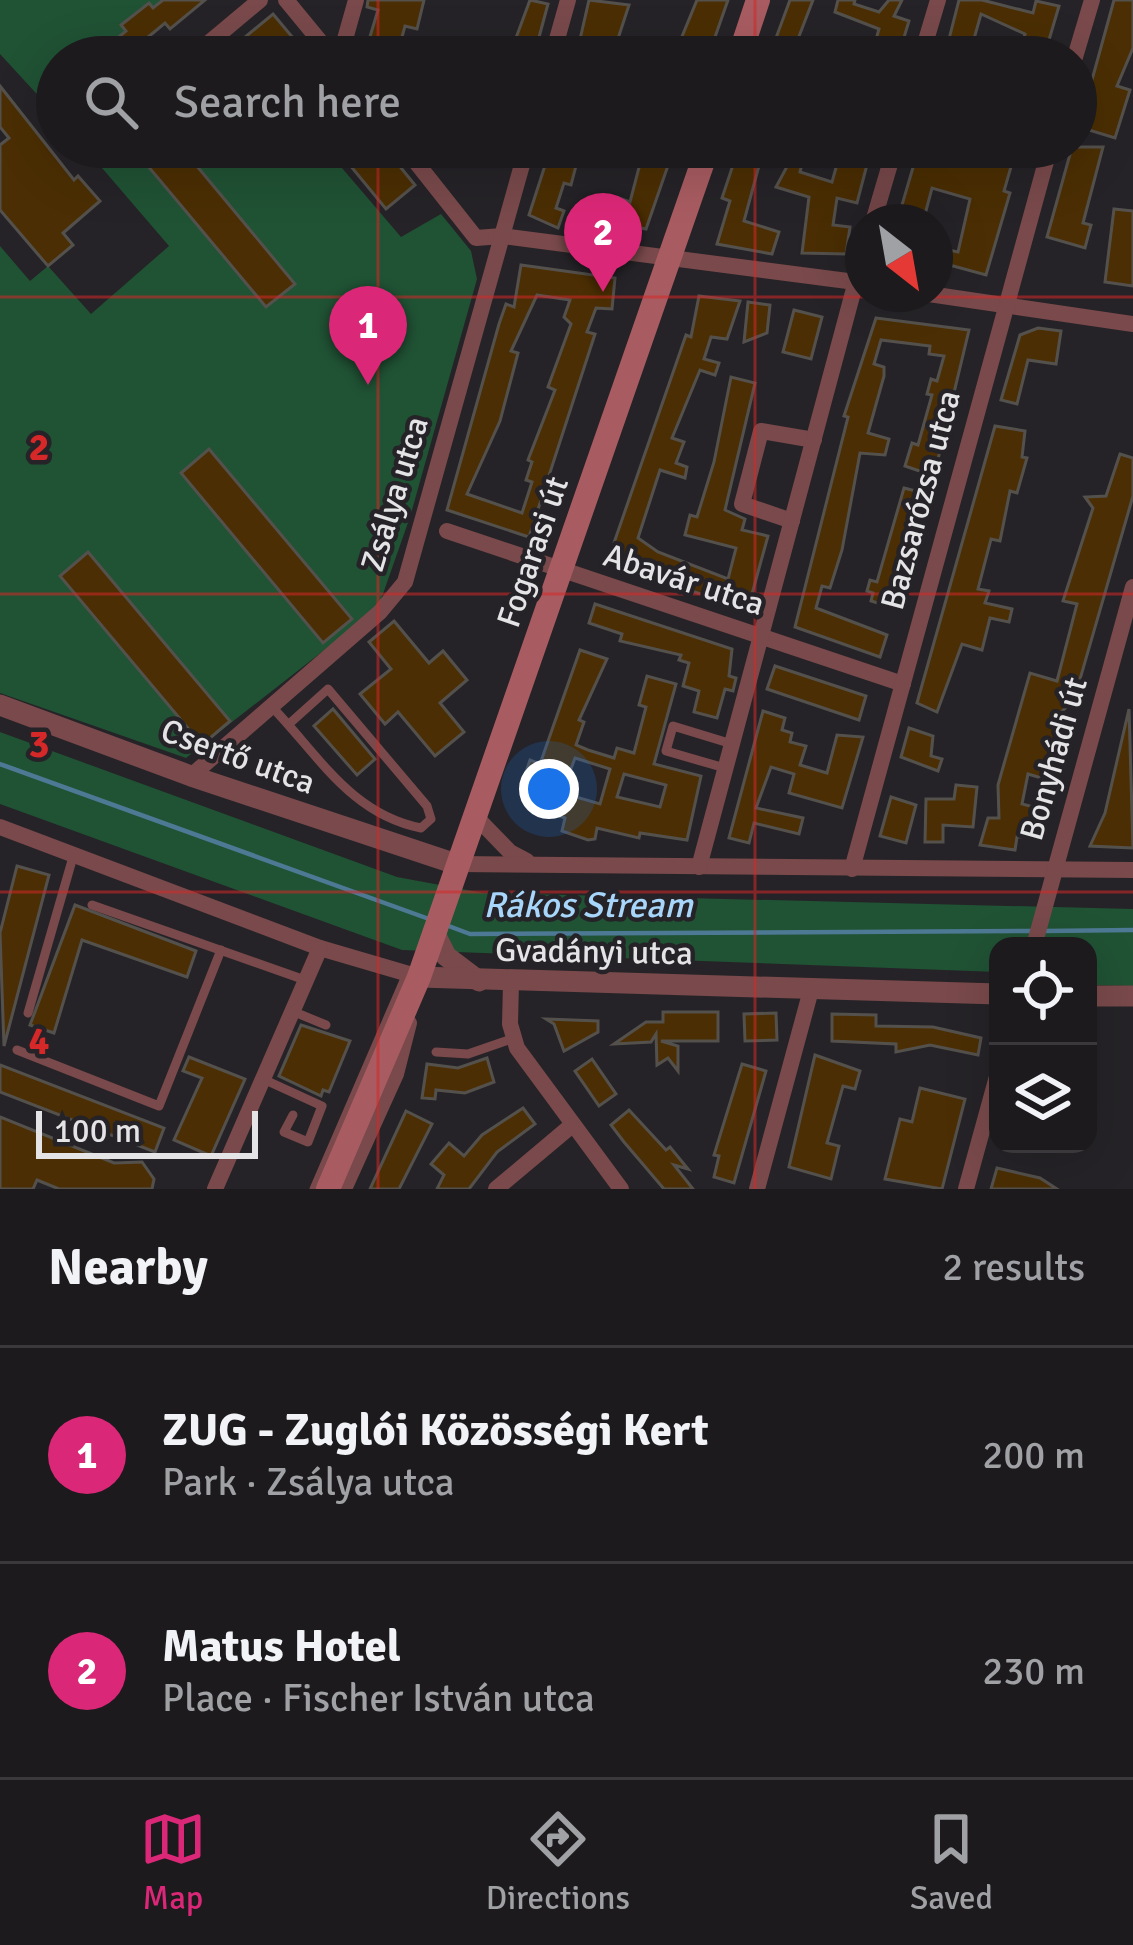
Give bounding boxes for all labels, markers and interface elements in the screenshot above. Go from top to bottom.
search box [36,36,1097,168]
icon: search [78,69,144,135]
text: Search here [174,75,401,130]
pin: 2 [564,193,642,292]
north arrow [845,204,953,312]
pin: 1 [329,286,407,385]
street label: Bazsarózsa utca [872,386,970,614]
street label: Zsálya utca [352,412,438,576]
text: 2 [28,423,50,471]
street label: Fogarasi út [488,471,578,633]
street label: Abavár utca [598,535,770,625]
street label: Bonyhádi út [1011,673,1097,845]
street label: Csertő utca [155,710,321,804]
text: 3 [28,720,50,768]
your location [519,759,579,819]
water label: Rákos Stream [483,883,694,928]
street label: Gvadányi utca [495,930,693,974]
map controls [989,937,1097,1153]
button: locate [989,937,1097,1045]
text: 4 [28,1017,50,1065]
button: layers [989,1045,1097,1153]
scale bar [36,1105,258,1158]
text: 100 m [54,1111,141,1152]
text: Nearby [48,1236,208,1299]
text: 2 results [942,1243,1085,1291]
text: ZUG - Zuglói Közösségi Kert [162,1403,709,1458]
text: 1 [76,1431,98,1479]
text: 200 m [982,1431,1085,1479]
text: Park · Zsálya utca [162,1458,455,1506]
text: Matus Hotel [162,1619,401,1674]
text: 2 [76,1647,98,1695]
text: 230 m [982,1647,1085,1695]
text: Place · Fischer István utca [162,1674,595,1722]
tab: Map [140,1806,206,1919]
tab: Directions [486,1806,630,1919]
tab: Saved [910,1806,993,1919]

